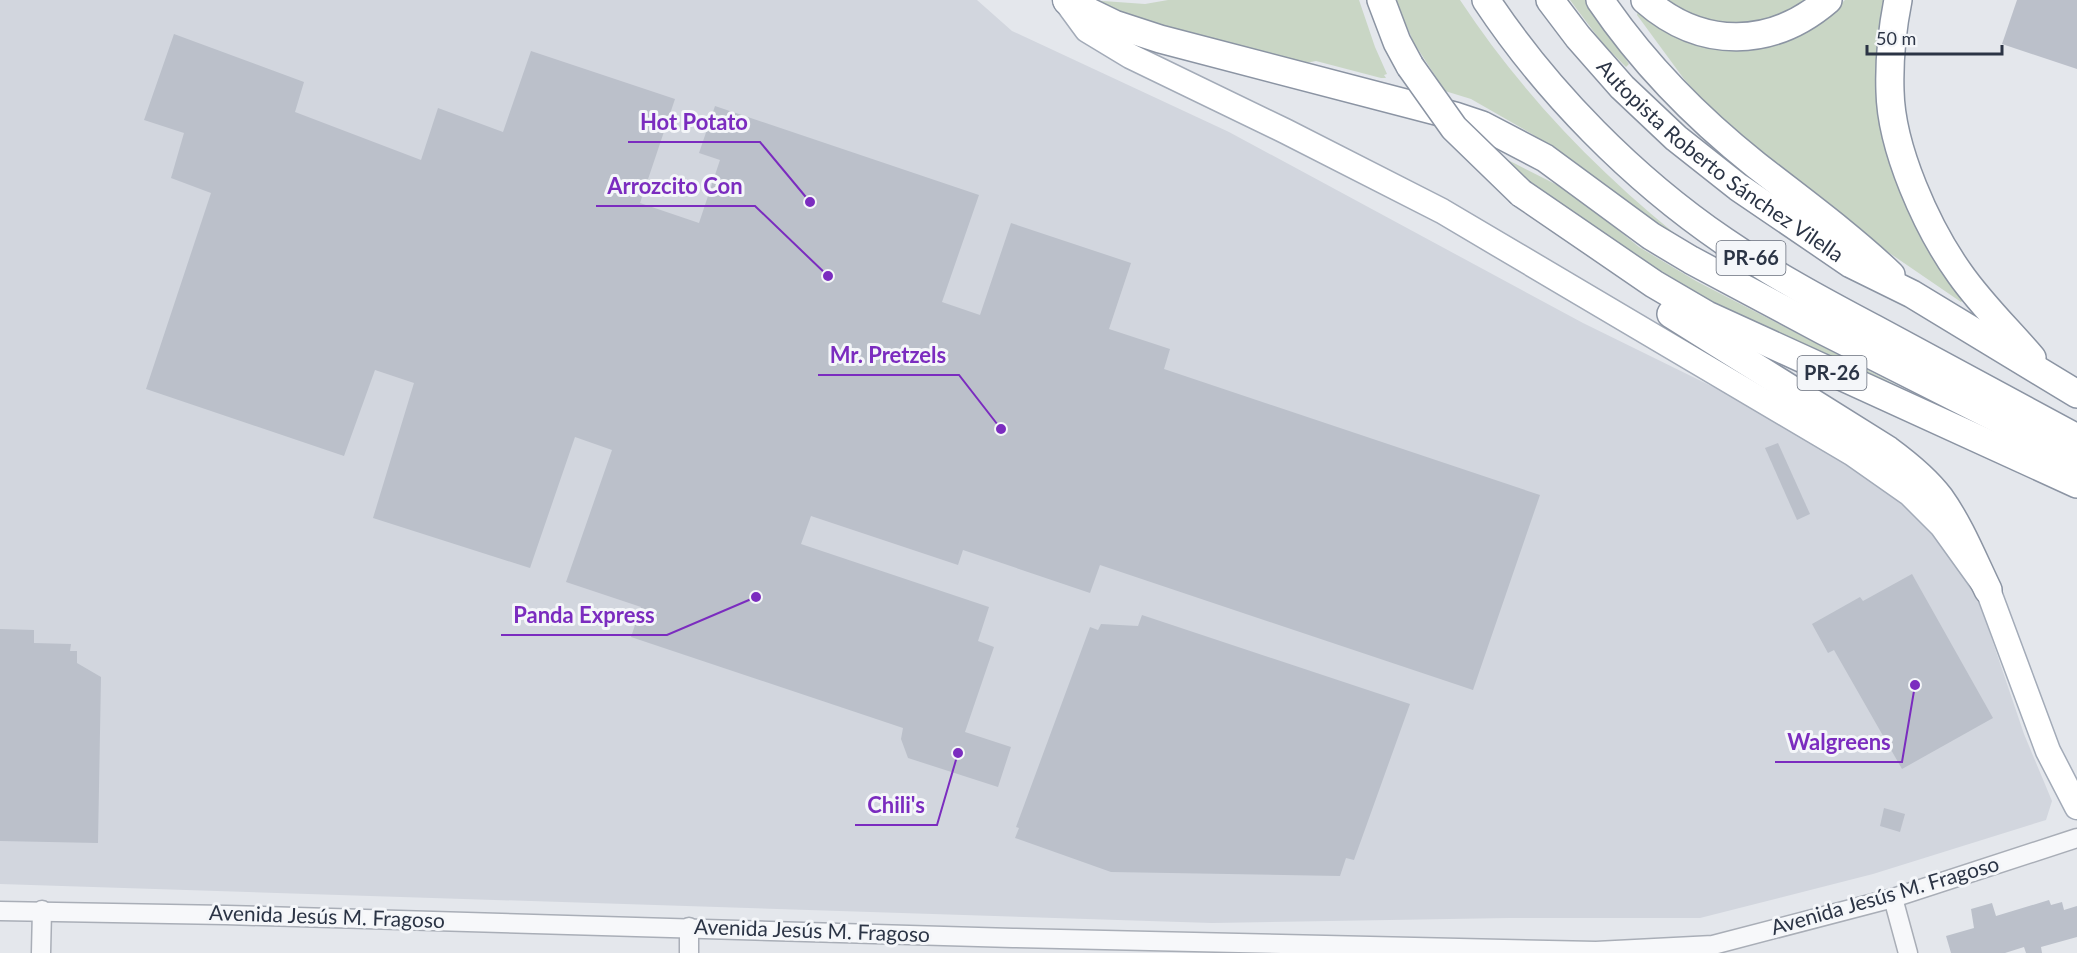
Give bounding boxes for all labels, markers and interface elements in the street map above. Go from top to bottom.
scale bar [1867,18,2002,56]
text: 50 m [1876,27,1916,49]
street label: Autopista Roberto Sánchez Vilella [1593,54,1849,266]
callout: Hot Potato [628,102,760,142]
text: Hot Potato [640,108,748,135]
callout: Arrozcito Con [596,166,755,206]
text: Arrozcito Con [606,172,743,199]
road number: PR-66 [1716,241,1786,275]
callout: Mr. Pretzels [818,335,959,375]
text: Mr. Pretzels [830,341,946,368]
road number: PR-26 [1798,356,1866,390]
callout: Panda Express [501,595,667,635]
text: Panda Express [513,601,655,628]
callout: Walgreens [1775,722,1902,762]
text: Walgreens [1787,728,1891,755]
callout: Chili's [855,785,937,825]
text: Chili's [867,791,925,818]
street label: Avenida Jesús M. Fragoso [1768,850,2002,939]
street label: Avenida Jesús M. Fragoso [209,899,445,932]
street label: Avenida Jesús M. Fragoso [694,913,930,946]

